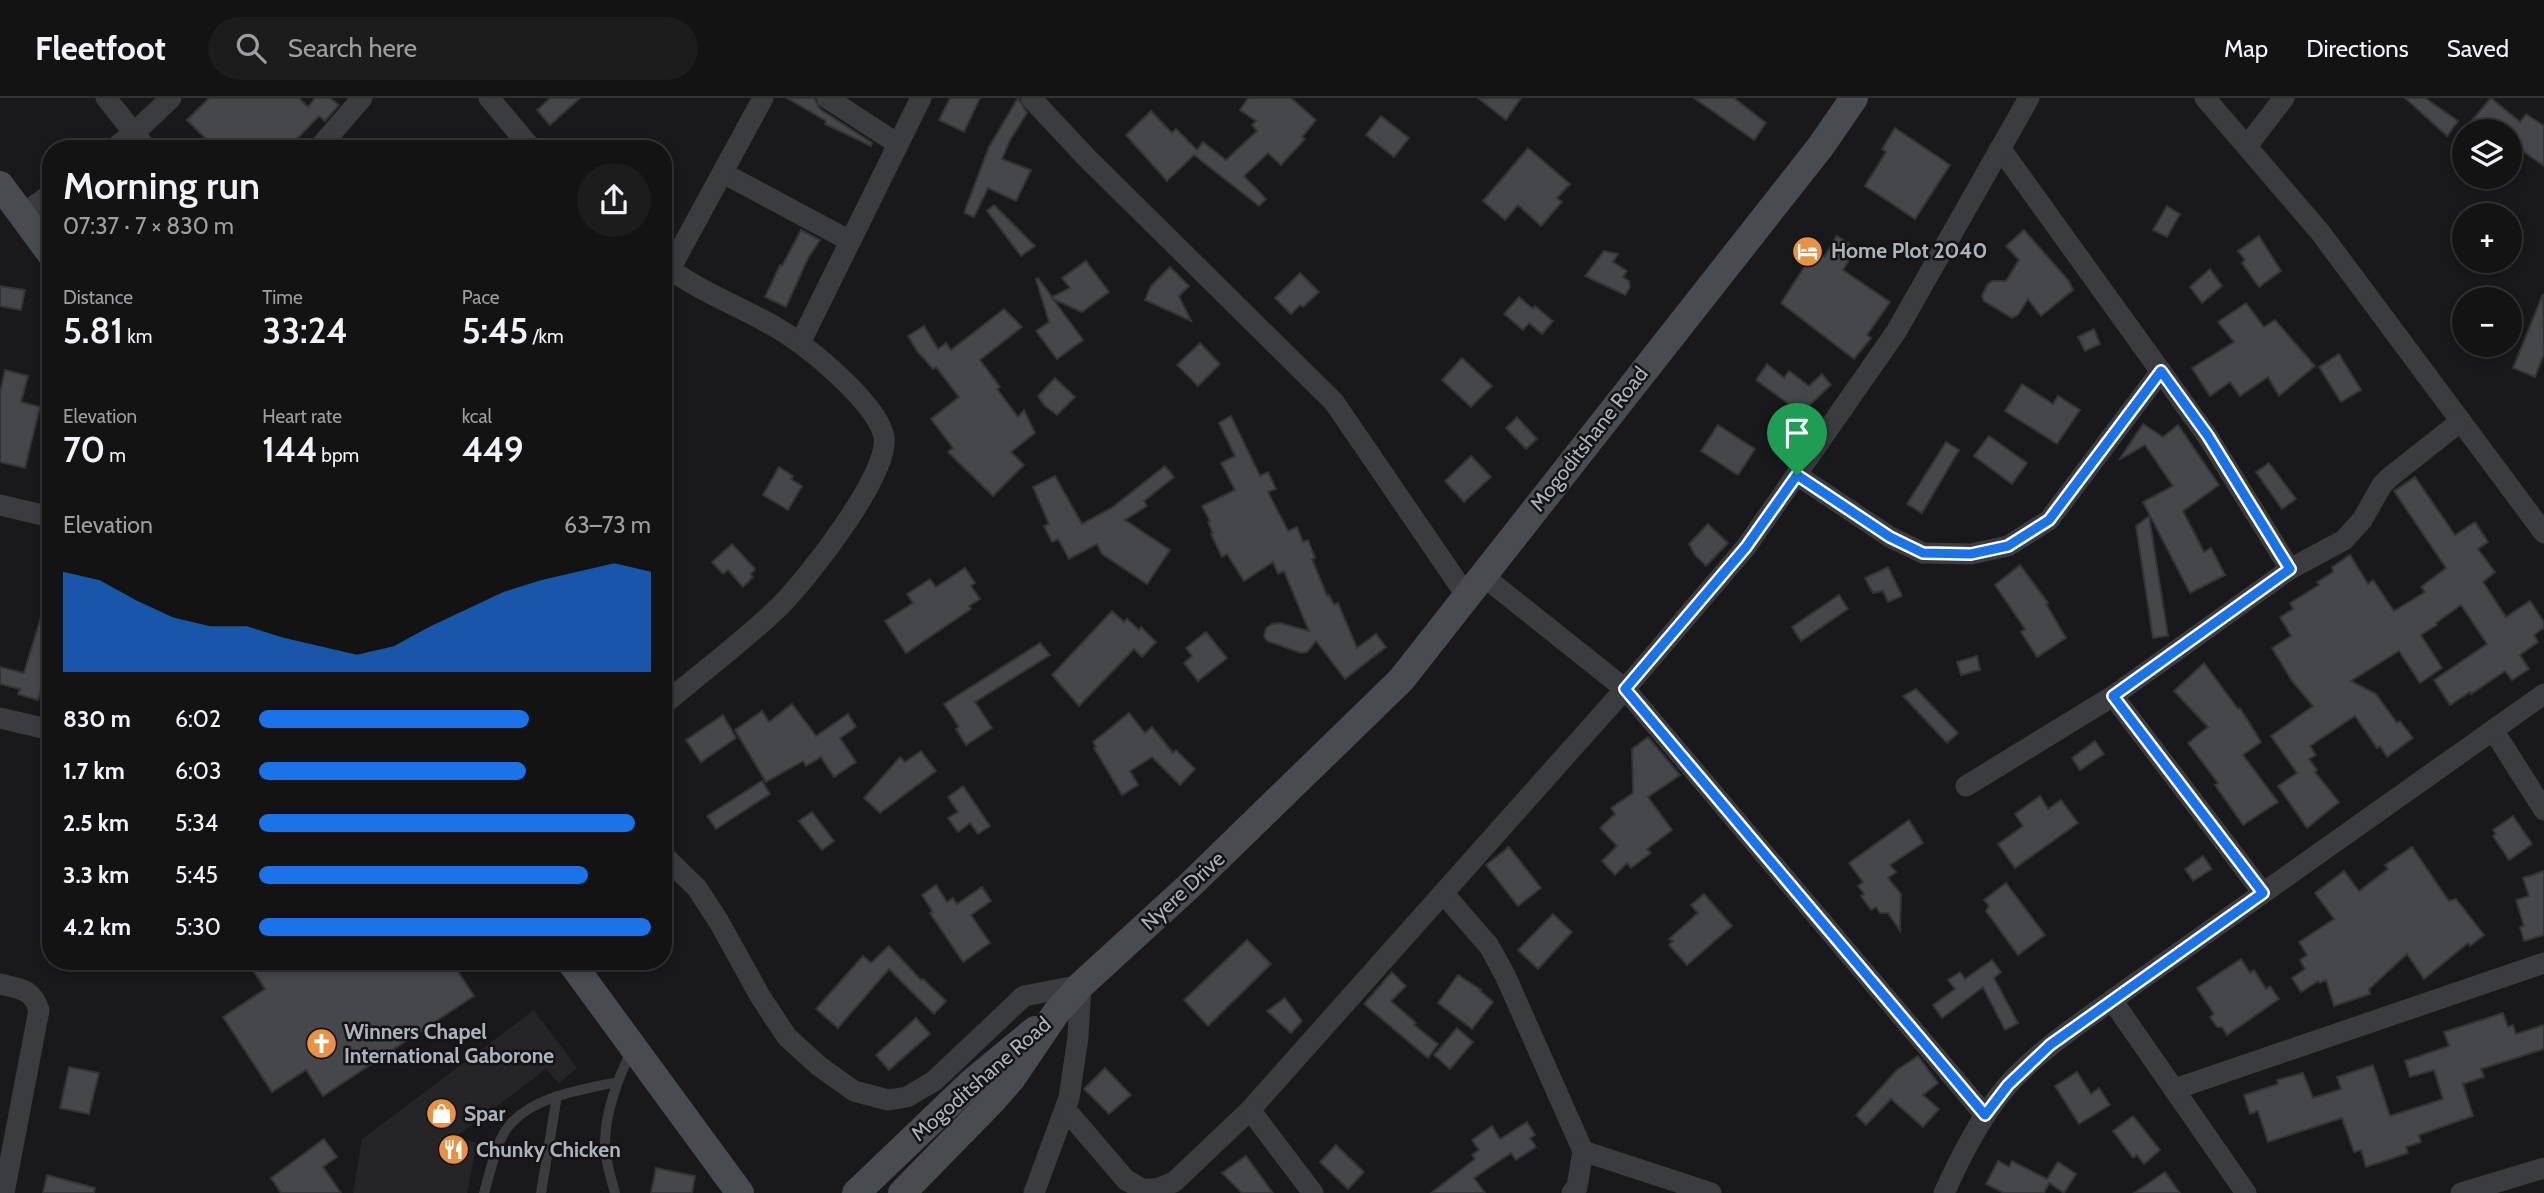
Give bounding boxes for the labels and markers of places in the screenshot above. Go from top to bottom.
hotel icon: Home Plot 2040 [1791,234,1825,268]
place label: Home Plot 2040 [1831,238,1987,263]
pin [1767,403,1827,475]
place label: Winners Chapel International Gaborone [344,1019,554,1068]
church icon: Winners Chapel International Gaborone [304,1027,338,1061]
shop icon: Spar [424,1097,458,1131]
place label: Spar [464,1101,506,1126]
restaurant icon: Chunky Chicken [436,1133,470,1167]
place label: Chunky Chicken [476,1137,621,1162]

